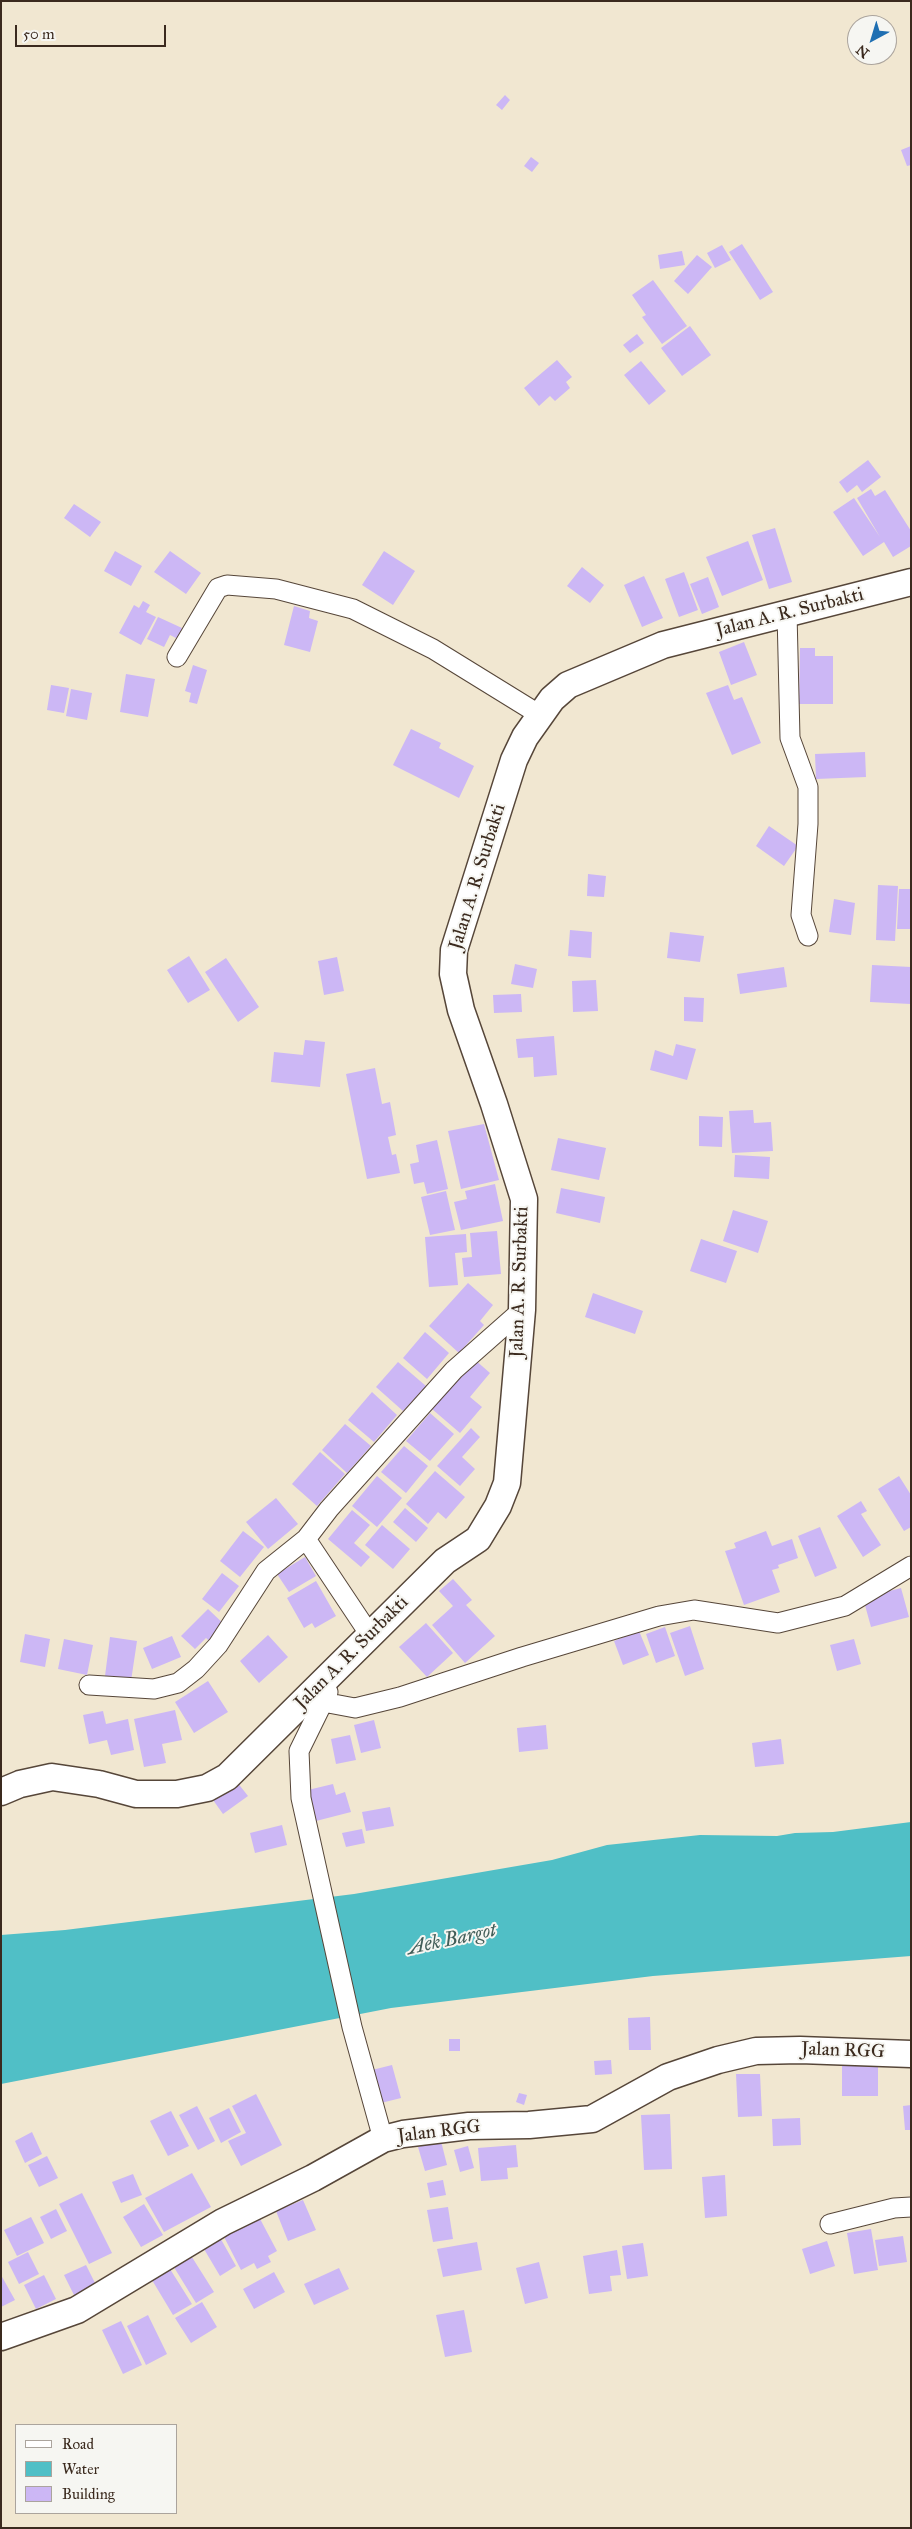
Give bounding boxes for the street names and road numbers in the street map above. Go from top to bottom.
street label: Jalan A. R. Surbakti [714,584,866,642]
street label: Jalan A. R. Surbakti [445,801,511,953]
street label: Jalan A. R. Surbakti [506,1206,534,1358]
street label: Jalan A. R. Surbakti [290,1591,414,1715]
street label: Jalan RGG [801,2038,885,2064]
street label: Jalan RGG [396,2116,482,2148]

